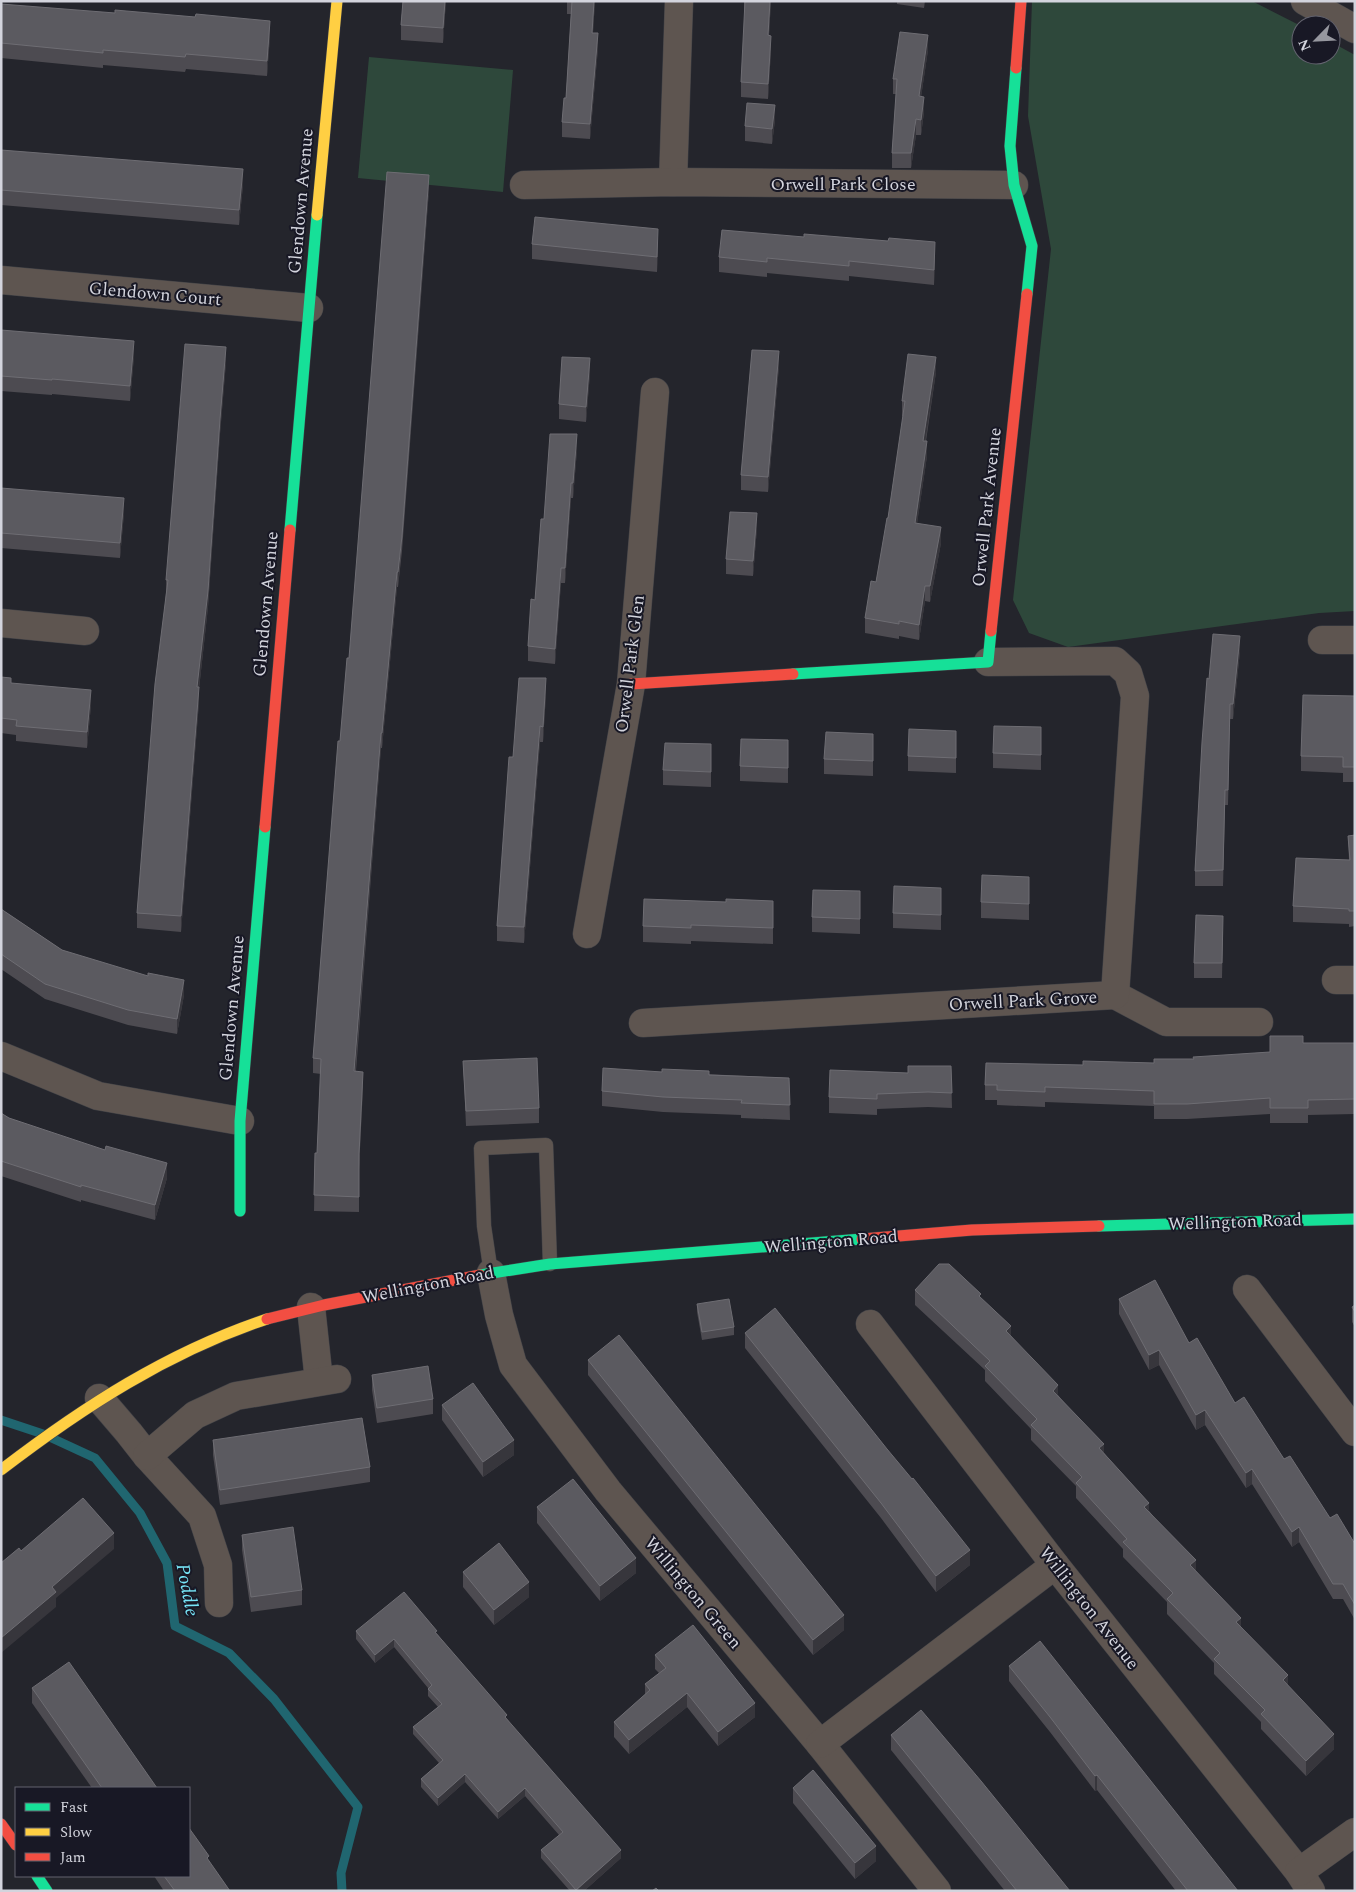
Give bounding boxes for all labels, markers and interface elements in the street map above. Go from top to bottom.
north arrow [1291,15,1341,65]
text: N [1293,36,1316,55]
street label: Glendown Avenue [281,127,321,275]
street label: Orwell Park Close [770,171,916,198]
street label: Glendown Court [88,275,222,313]
street label: Orwell Park Avenue [965,426,1009,588]
street label: Glendown Avenue [246,530,286,678]
street label: Orwell Park Glen [608,593,652,735]
street label: Glendown Avenue [212,934,252,1082]
street label: Orwell Park Grove [948,984,1098,1018]
street label: Wellington Road [1168,1206,1302,1238]
street label: Wellington Road [763,1223,899,1261]
street label: Wellington Road [360,1259,496,1311]
street label: Willington Green [638,1531,748,1655]
street label: Willington Avenue [1032,1541,1146,1675]
water label: Poddle [168,1561,206,1619]
legend [15,1787,190,1877]
text: Fast [60,1796,88,1819]
text: Slow [60,1821,92,1844]
text: Jam [60,1846,86,1869]

